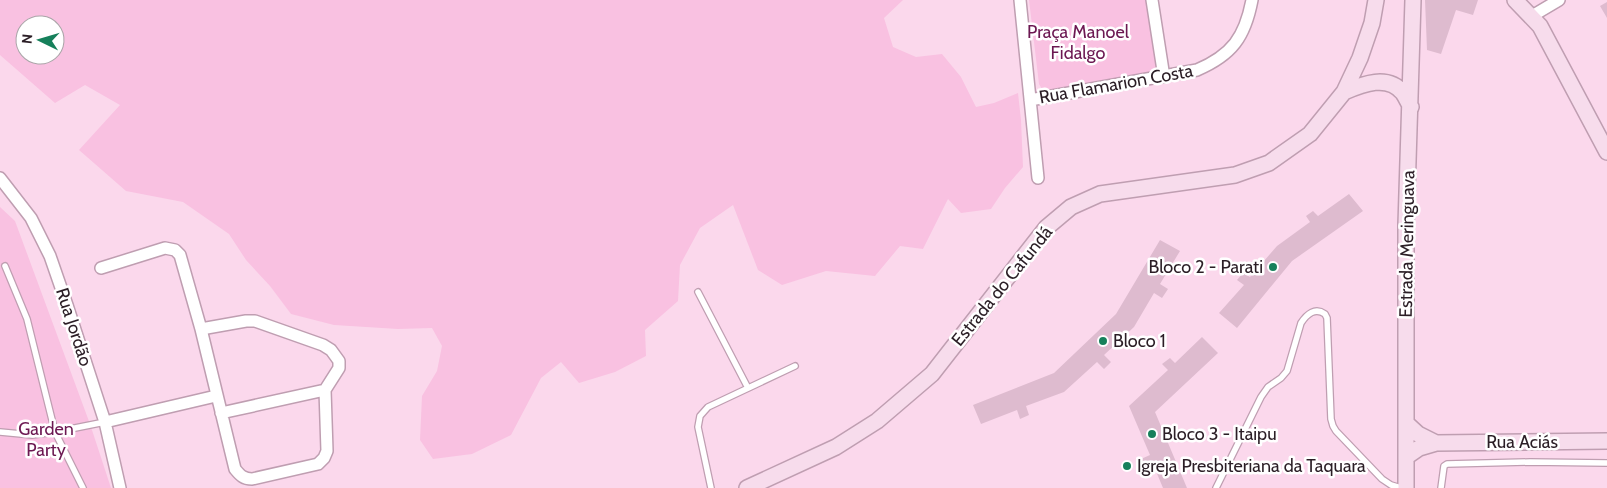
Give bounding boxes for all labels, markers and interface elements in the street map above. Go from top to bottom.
north arrow [15,15,65,65]
park label: Praça Manoel Fidalgo [1027,21,1130,64]
text: N [18,33,36,45]
street label: Rua Flamarion Costa [1037,60,1195,108]
street label: Estrada Meringuava [1395,170,1419,318]
street label: Estrada do Cafundá [947,221,1057,350]
place label: Bloco 2 - Parati [1149,256,1263,278]
marker: Bloco 2 - Parati [1267,261,1279,273]
street label: Rua Jordão [51,285,97,369]
place label: Bloco 1 [1113,330,1166,352]
marker: Bloco 1 [1097,335,1109,347]
park label: Garden Party [18,418,74,461]
place label: Bloco 3 - Itaipu [1162,423,1277,445]
marker: Bloco 3 - Itaipu [1146,428,1158,440]
street label: Rua Aciás [1486,431,1558,453]
place label: Igreja Presbiteriana da Taquara [1137,455,1366,477]
marker: Igreja Presbiteriana da Taquara [1121,460,1133,472]

